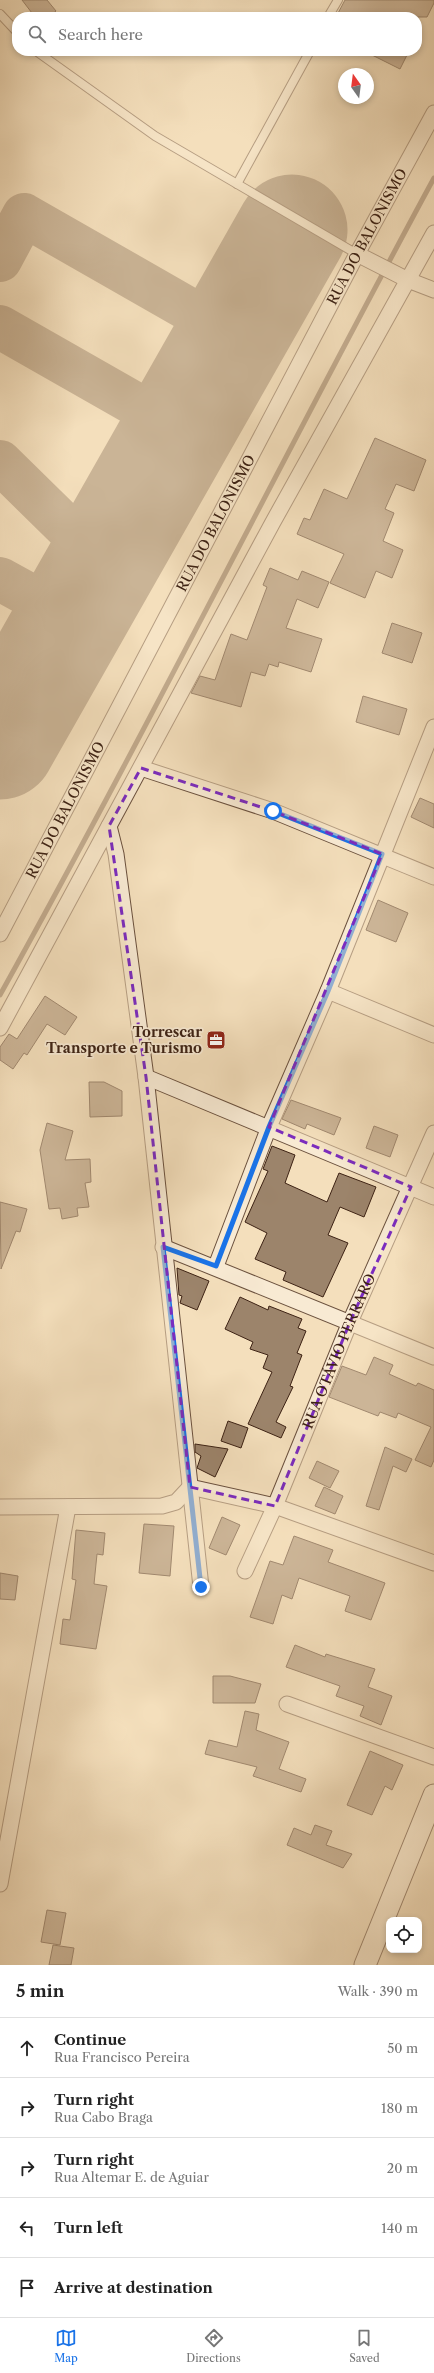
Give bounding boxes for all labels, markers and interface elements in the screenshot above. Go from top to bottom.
search box [12,12,422,56]
icon: search [26,23,48,45]
text: Search here [58,25,143,44]
north arrow [338,68,374,104]
street label: RUA DO BALONISMO [323,165,411,308]
street label: RUA DO BALONISMO [172,452,259,595]
street label: RUA DO BALONISMO [22,739,108,882]
route start [264,802,282,820]
place label: Torrescar Transporte e Turismo [46,1023,202,1057]
office icon: Torrescar Transporte e Turismo [205,1029,227,1051]
street label: RUA OTÁVIO PERRARO [298,1271,379,1431]
route end [192,1578,210,1596]
map controls [386,1917,422,1953]
button: locate [386,1917,422,1953]
text: 5 min [16,1981,64,2001]
text: Walk · 390 m [338,1983,418,1999]
text: Continue [54,2030,126,2049]
icon: ahead [16,2037,38,2059]
text: 50 m [387,2040,418,2056]
text: Rua Francisco Pereira [54,2049,190,2065]
text: Turn right [54,2090,134,2109]
icon: right [16,2097,38,2119]
text: 180 m [381,2100,418,2116]
text: Rua Cabo Braga [54,2109,153,2125]
text: Turn right [54,2150,134,2169]
icon: right [16,2157,38,2179]
text: 20 m [387,2160,418,2176]
text: Rua Altemar E. de Aguiar [54,2169,209,2185]
icon: left [16,2217,38,2239]
text: Turn left [54,2218,123,2237]
text: 140 m [381,2220,418,2236]
icon: arrive [16,2277,38,2299]
text: Arrive at destination [54,2278,213,2297]
tab: Map [54,2327,78,2365]
tab: Directions [186,2327,241,2365]
tab: Saved [349,2327,380,2365]

